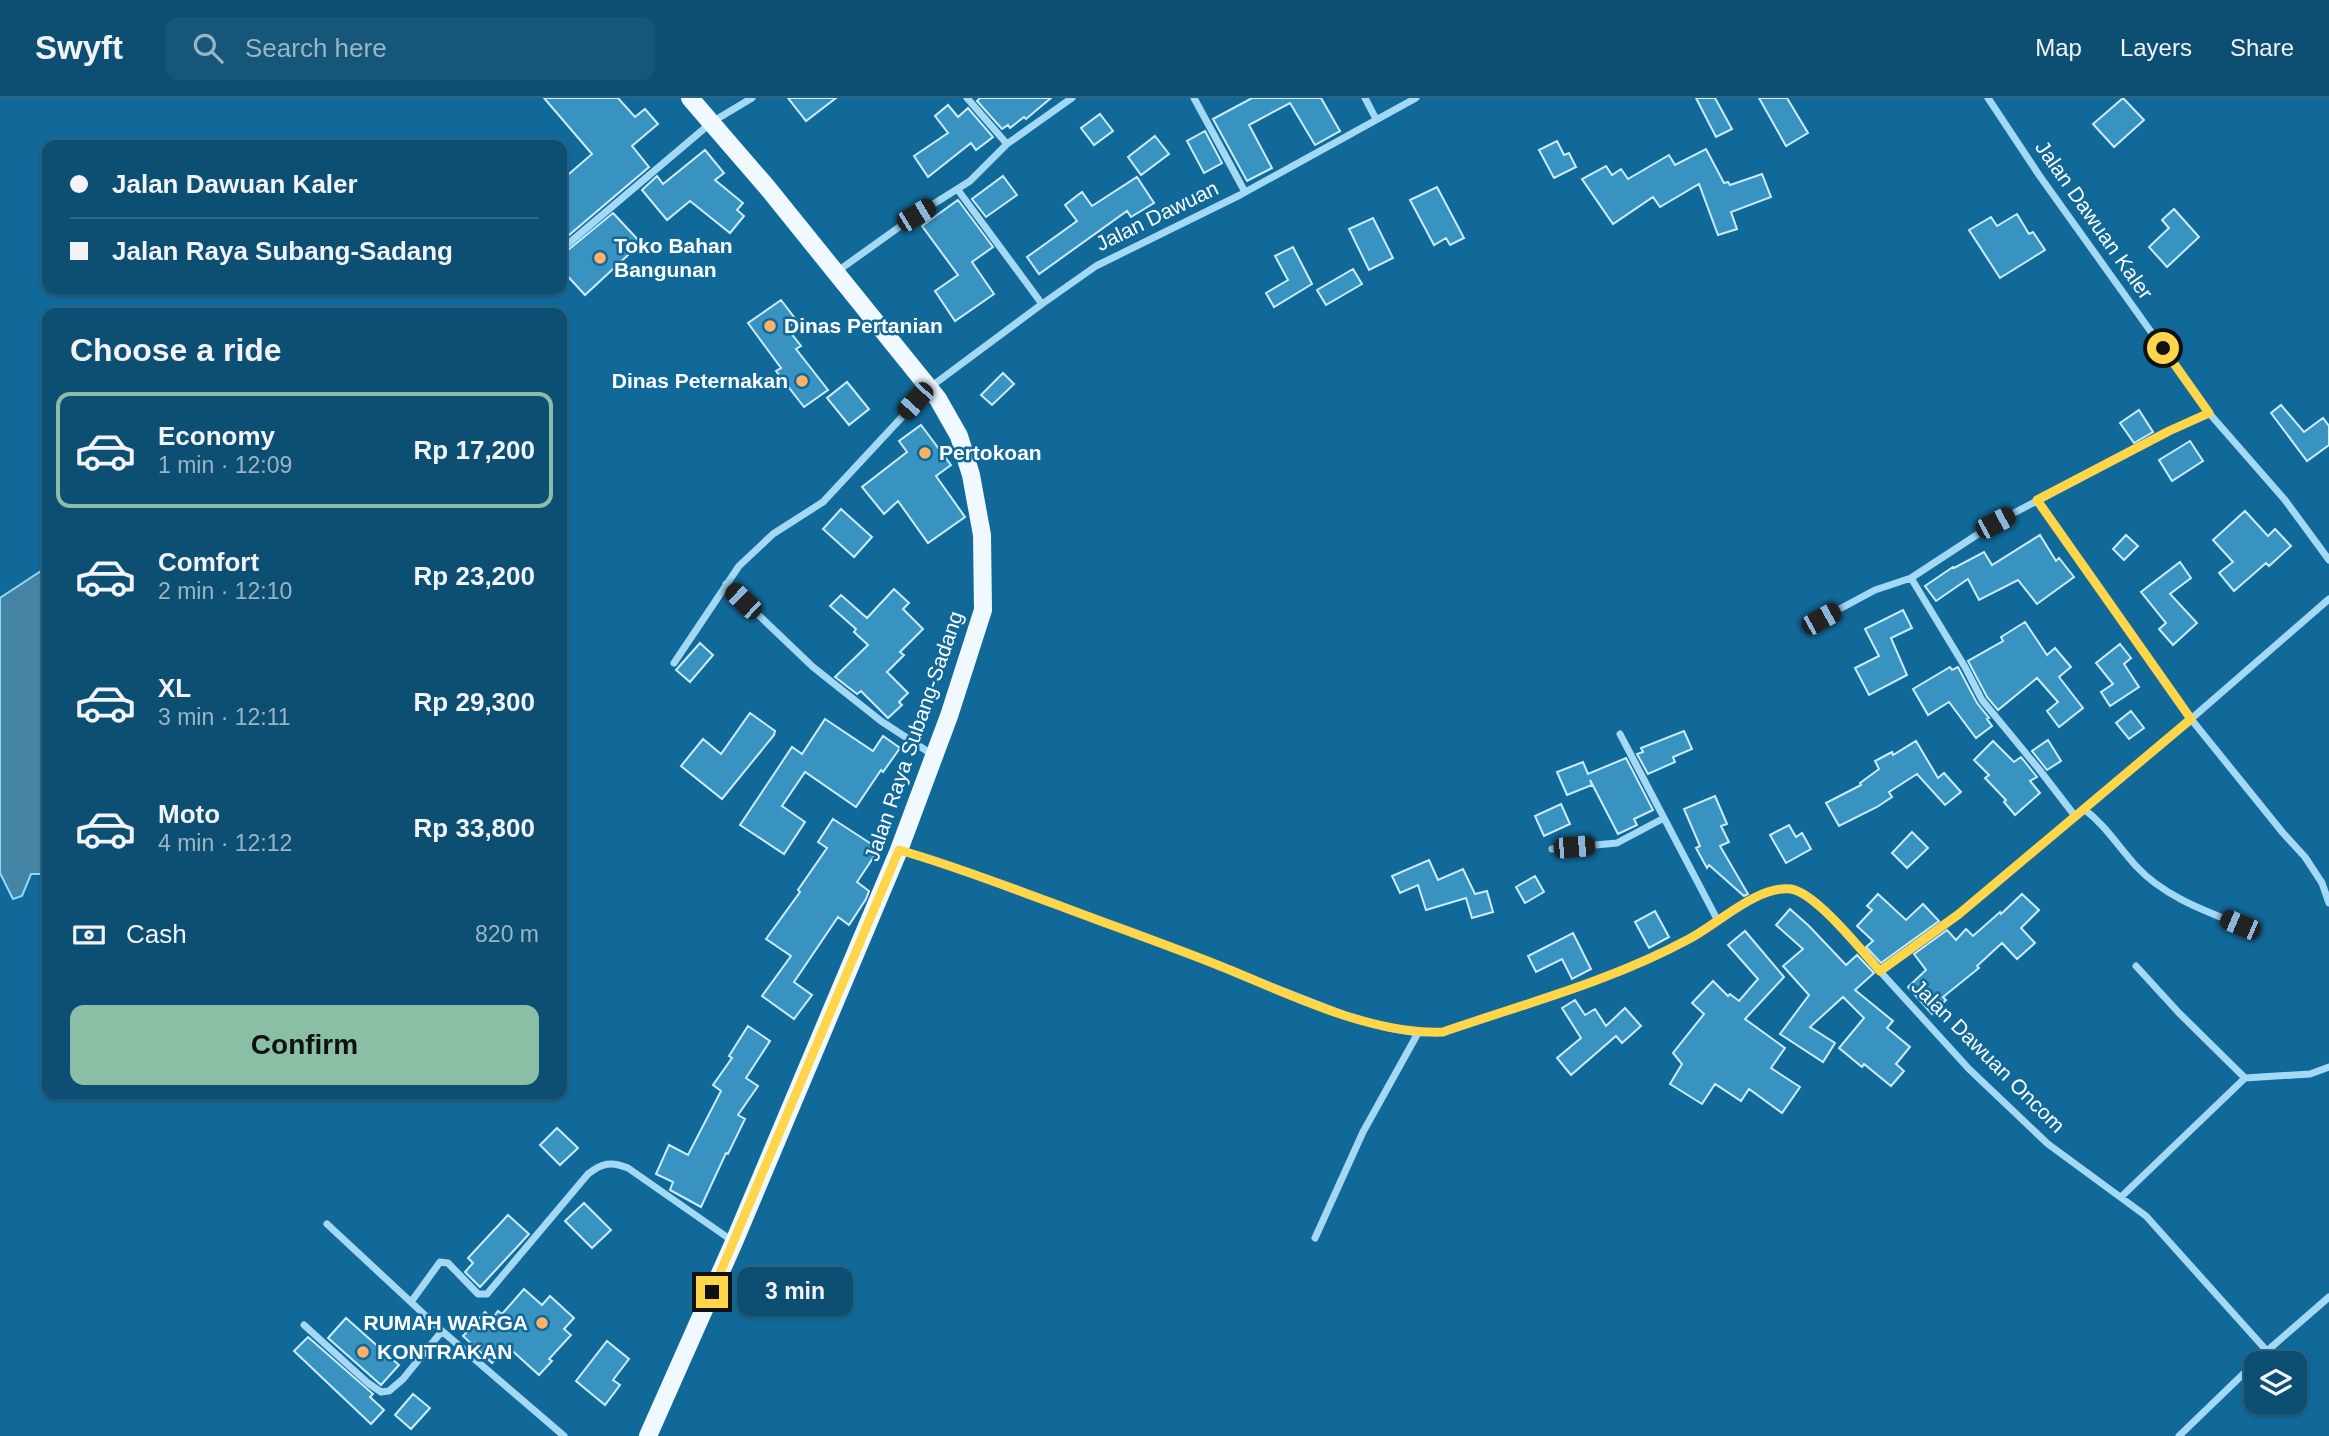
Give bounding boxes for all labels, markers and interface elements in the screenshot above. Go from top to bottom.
search box [165,17,655,80]
text: Swyft [35,29,123,66]
icon: search [189,29,227,67]
text: Search here [245,33,387,63]
text: Map [2035,34,2082,61]
text: Layers [2120,34,2192,61]
text: Share [2230,34,2294,61]
street label: Jalan Dawuan Kaler [2031,136,2158,303]
text: Jalan Dawuan Kaler [112,169,358,199]
street label: Jalan Dawuan [1092,176,1222,255]
car [893,195,940,235]
place label: Toko Bahan Bangunan [614,234,733,281]
text: Jalan Raya Subang-Sadang [112,236,453,266]
marker: Toko Bahan Bangunan [592,250,608,266]
place label: Dinas Pertanian [784,314,943,337]
marker: Dinas Pertanian [762,318,778,334]
text: Choose a ride [70,332,282,368]
route start [2147,332,2179,364]
place label: Dinas Peternakan [612,369,788,392]
marker: Dinas Peternakan [794,373,810,389]
car [894,378,937,424]
icon: car [74,419,137,482]
text: Economy [158,421,275,451]
text: Rp 17,200 [414,435,535,465]
place label: Pertokoan [939,441,1042,464]
marker: Pertokoan [917,445,933,461]
text: 1 min · 12:09 [158,452,292,478]
car [1972,504,2019,542]
icon: car [74,545,137,608]
text: Comfort [158,547,259,577]
text: Rp 23,200 [414,561,535,591]
text: 2 min · 12:10 [158,578,292,604]
car [721,579,766,623]
car [1798,600,1845,638]
street label: Jalan Raya Subang-Sadang [860,608,967,864]
icon: car [74,671,137,734]
text: XL [158,673,191,703]
text: Rp 29,300 [414,687,535,717]
text: 3 min · 12:11 [158,704,291,730]
icon: car [74,797,137,860]
text: Moto [158,799,220,829]
text: Rp 33,800 [414,813,535,843]
text: 4 min · 12:12 [158,830,292,856]
car [1553,835,1596,859]
car [2217,907,2264,943]
icon: cash [70,916,108,954]
text: Cash [126,919,187,949]
text: 820 m [475,921,539,947]
street label: Jalan Dawuan Oncom [1907,974,2070,1137]
button: Confirm [70,1005,539,1085]
callout: 3 min [736,1268,852,1316]
route end [696,1276,728,1308]
text: 3 min [765,1278,825,1304]
place label: RUMAH WARGA [364,1311,528,1334]
marker: RUMAH WARGA [534,1315,550,1331]
place label: KONTRAKAN [377,1340,512,1363]
marker: KONTRAKAN [355,1344,371,1360]
map controls [2244,1351,2307,1414]
button: layers [2244,1351,2307,1414]

